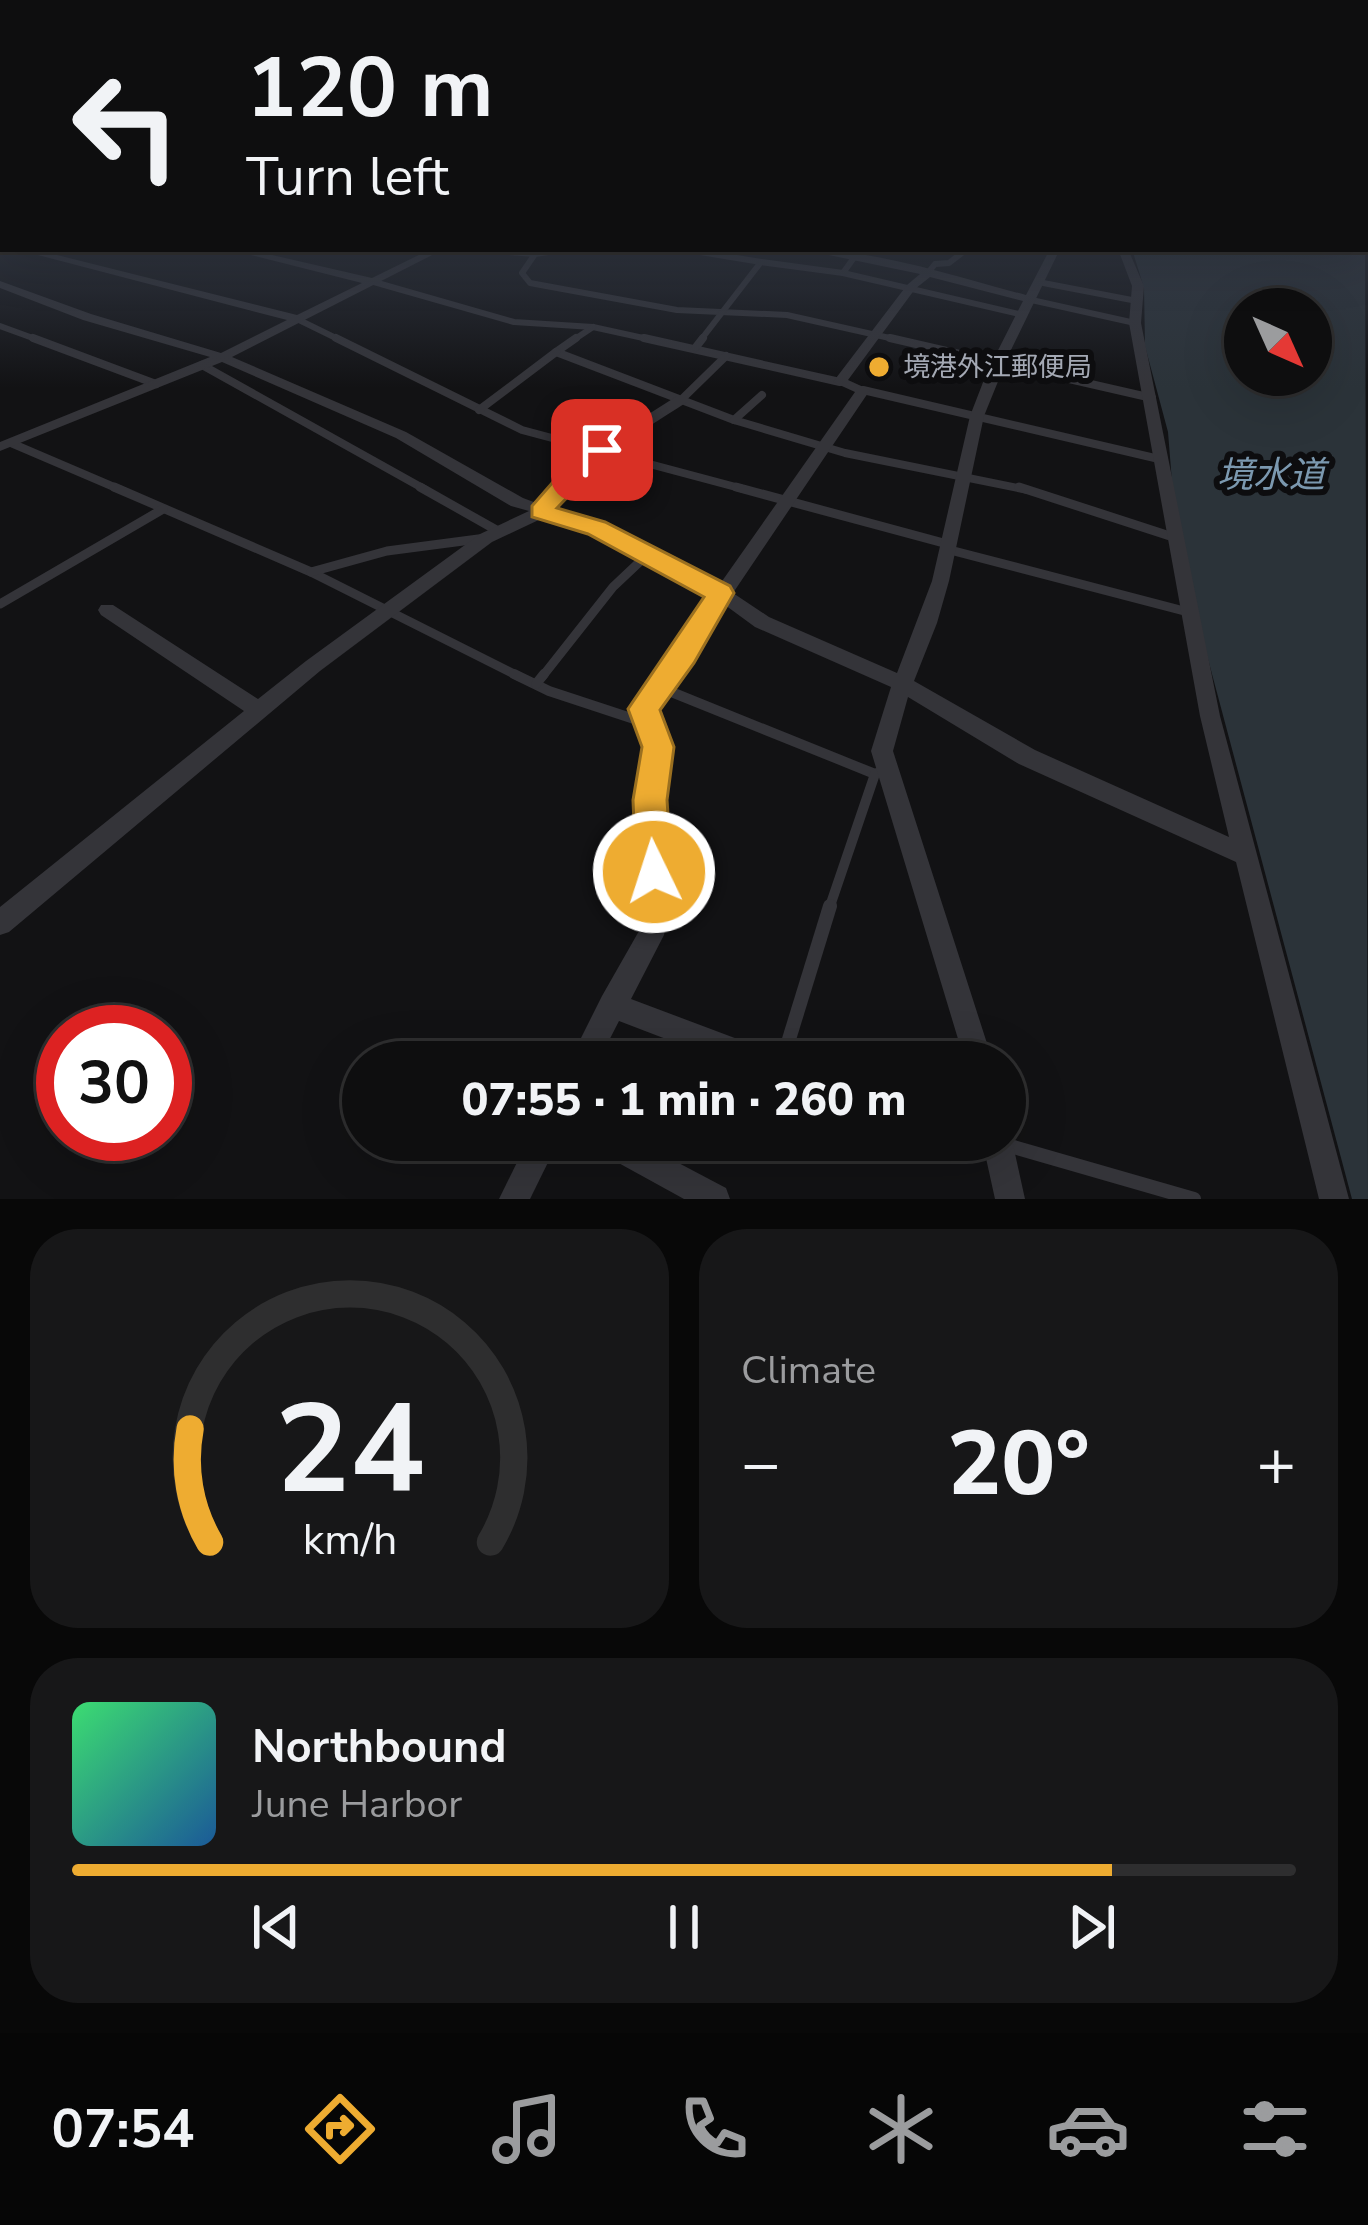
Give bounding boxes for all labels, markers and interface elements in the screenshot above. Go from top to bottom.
text: 120 m [246,31,494,146]
icon: left [48,48,204,204]
text: Turn left [246,140,449,214]
north arrow [1224,288,1332,396]
map controls [1224,288,1332,396]
place label: 境港外江郵便局 [903,349,1092,386]
marker: 境港外江郵便局 [866,354,892,380]
pin [551,399,653,501]
icon: arrive [569,417,635,483]
water label: 境水道 [1217,451,1330,500]
position arrow [591,809,717,935]
speed limit sign: 30 [36,1005,192,1161]
text: 07:55 · 1 min · 260 m [461,1070,907,1131]
text: Climate [741,1344,876,1397]
text: 24 [275,1365,424,1535]
text: 20° [947,1403,1090,1526]
text: − [741,1419,781,1509]
text: + [1256,1419,1296,1509]
text: km/h [302,1510,397,1568]
text: Northbound [252,1717,506,1778]
text: June Harbor [252,1778,462,1831]
icon: previous [243,1894,309,1960]
icon: pause [651,1894,717,1960]
icon: next [1059,1894,1125,1960]
icon: directions [298,2087,382,2171]
icon: music [485,2087,569,2171]
icon: phone [672,2087,756,2171]
icon: climate [859,2087,943,2171]
icon: car [1046,2087,1130,2171]
icon: filters [1233,2087,1317,2171]
text: 07:54 [52,2092,195,2166]

